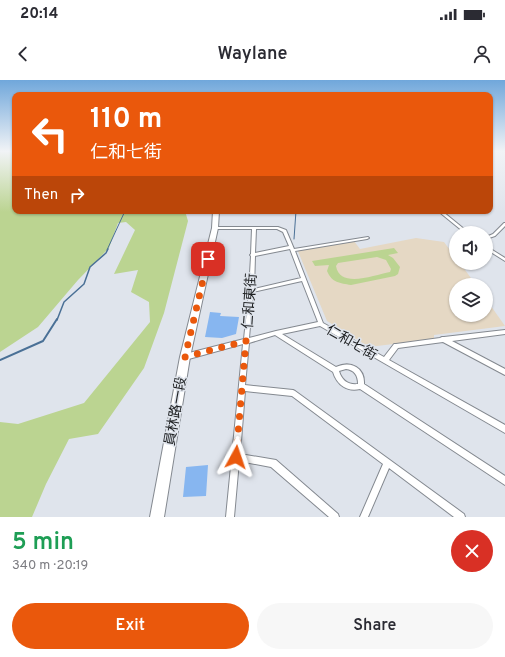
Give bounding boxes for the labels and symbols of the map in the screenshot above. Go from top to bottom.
pin [191,242,225,276]
street label: 仁和東街 [240,273,261,330]
street label: 仁和七街 [323,322,380,365]
street label: 員林路一段 [162,375,191,447]
position arrow [215,436,257,478]

